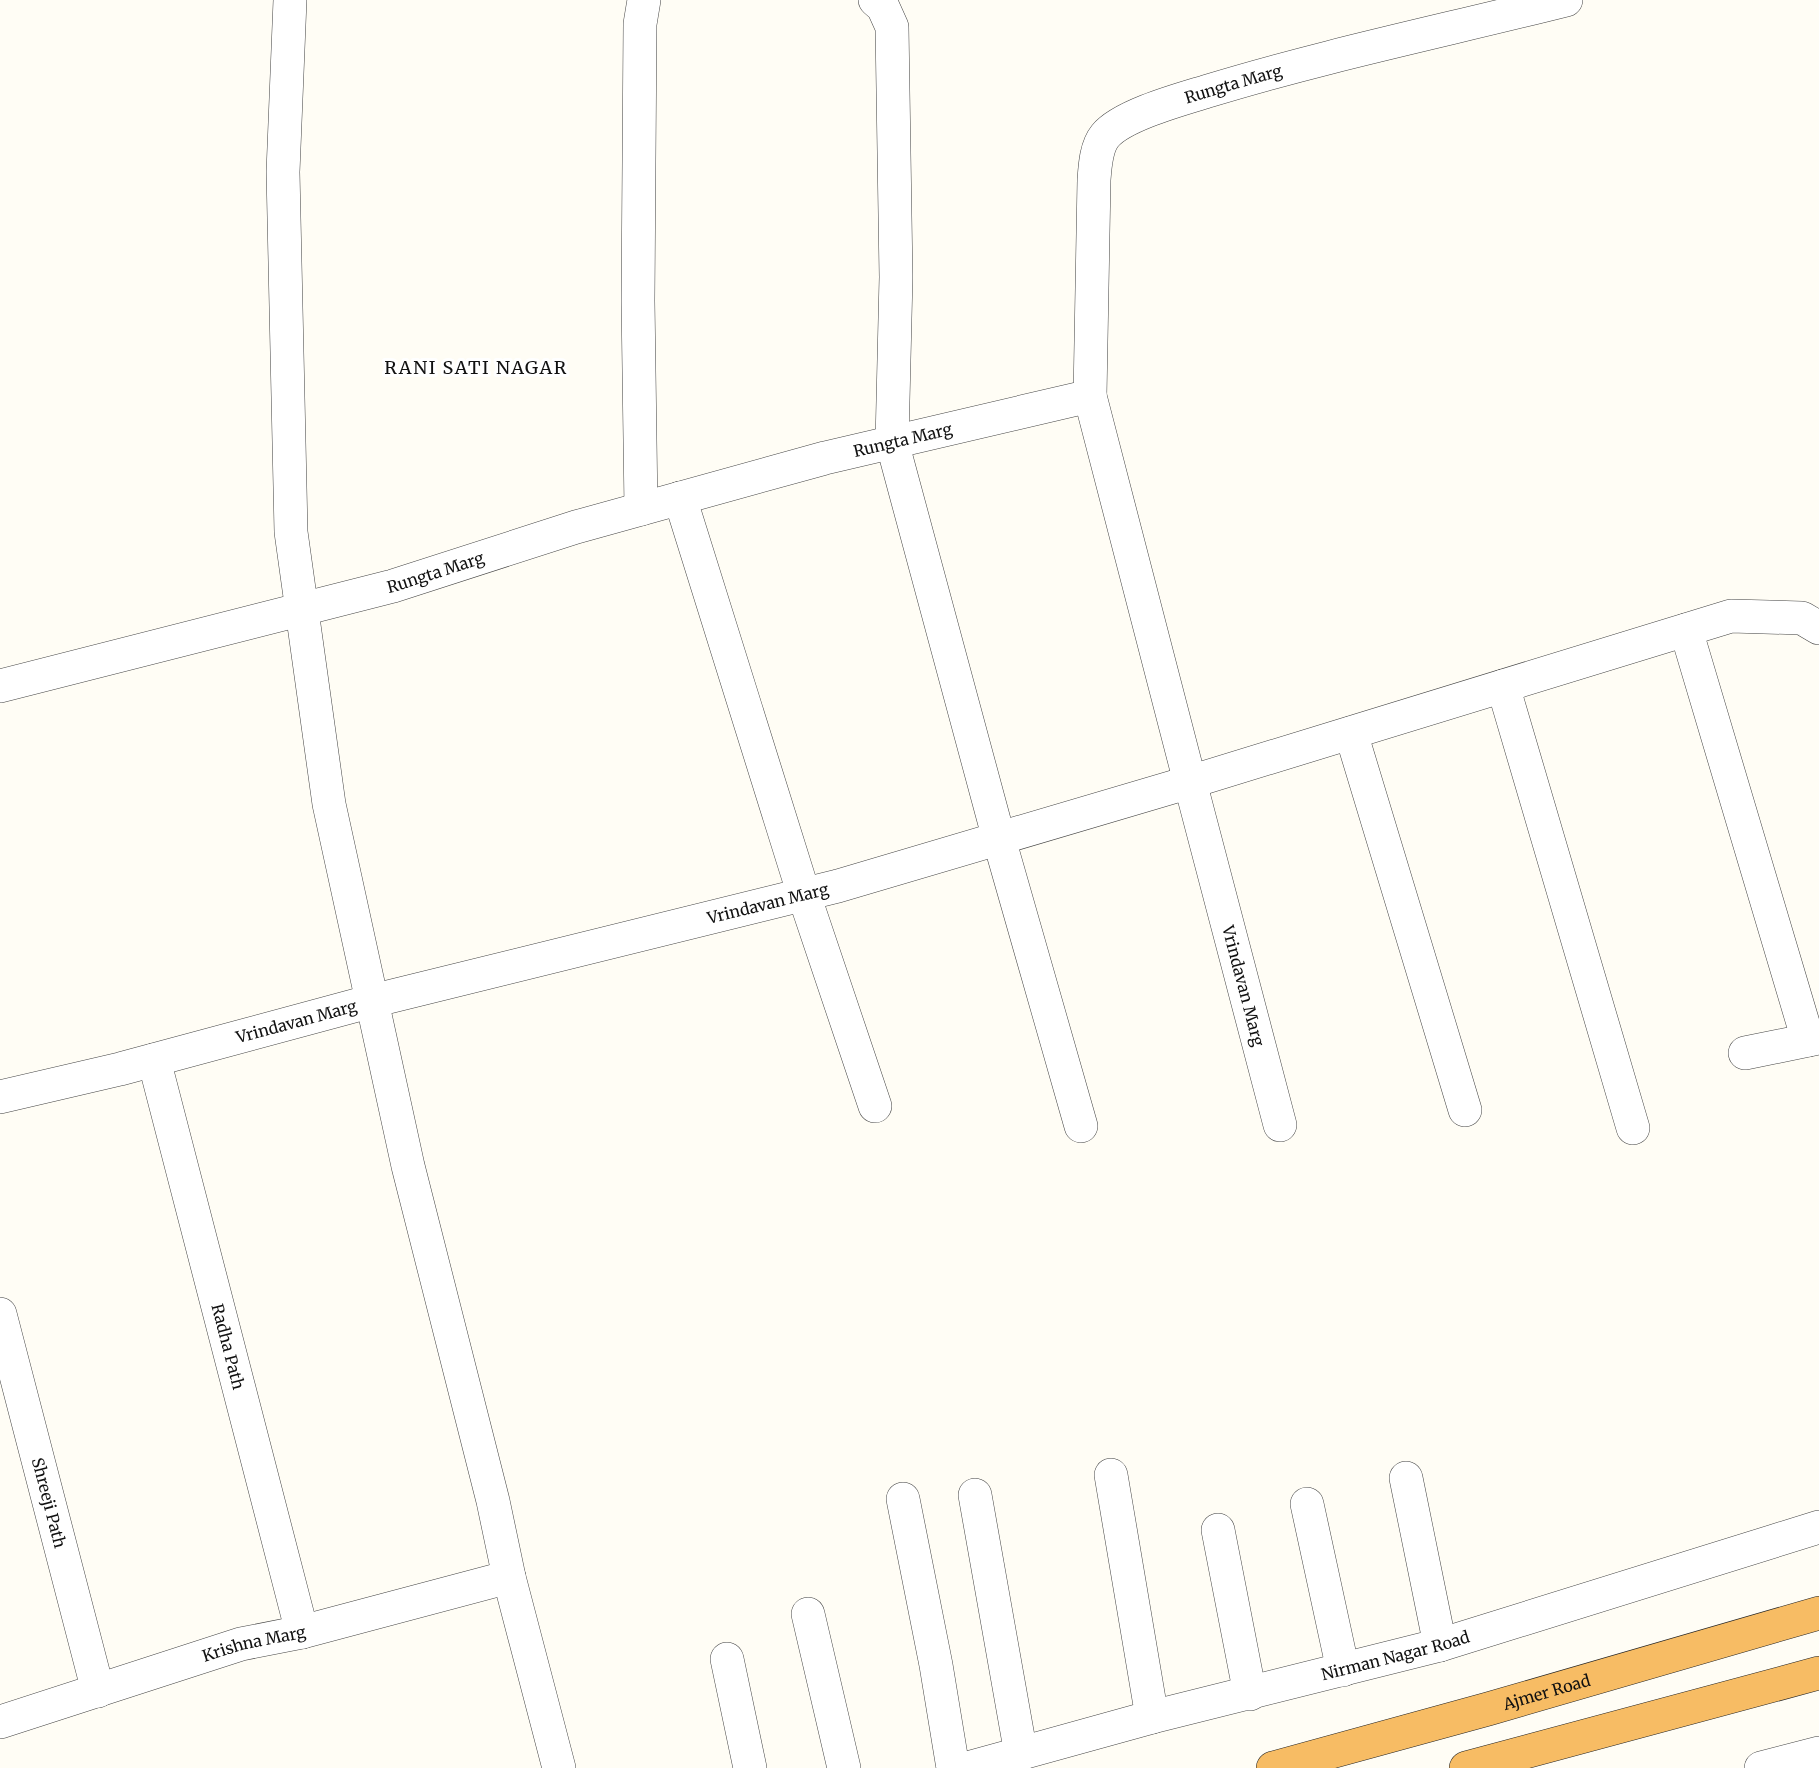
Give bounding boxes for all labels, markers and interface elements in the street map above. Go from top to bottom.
street label: Rungta Marg [1182,60,1285,108]
district label: RANI SATI NAGAR [384,356,568,379]
street label: Rungta Marg [851,419,954,461]
street label: Rungta Marg [385,547,487,597]
street label: Vrindavan Marg [704,879,831,928]
street label: Vrindavan Marg [1218,922,1269,1049]
street label: Vrindavan Marg [233,995,359,1047]
street label: Radha Path [207,1302,249,1392]
street label: Shreeji Path [28,1455,70,1550]
street label: Krishna Marg [200,1621,308,1666]
street label: Nirman Nagar Road [1319,1626,1472,1684]
street label: Ajmer Road [1500,1670,1593,1714]

